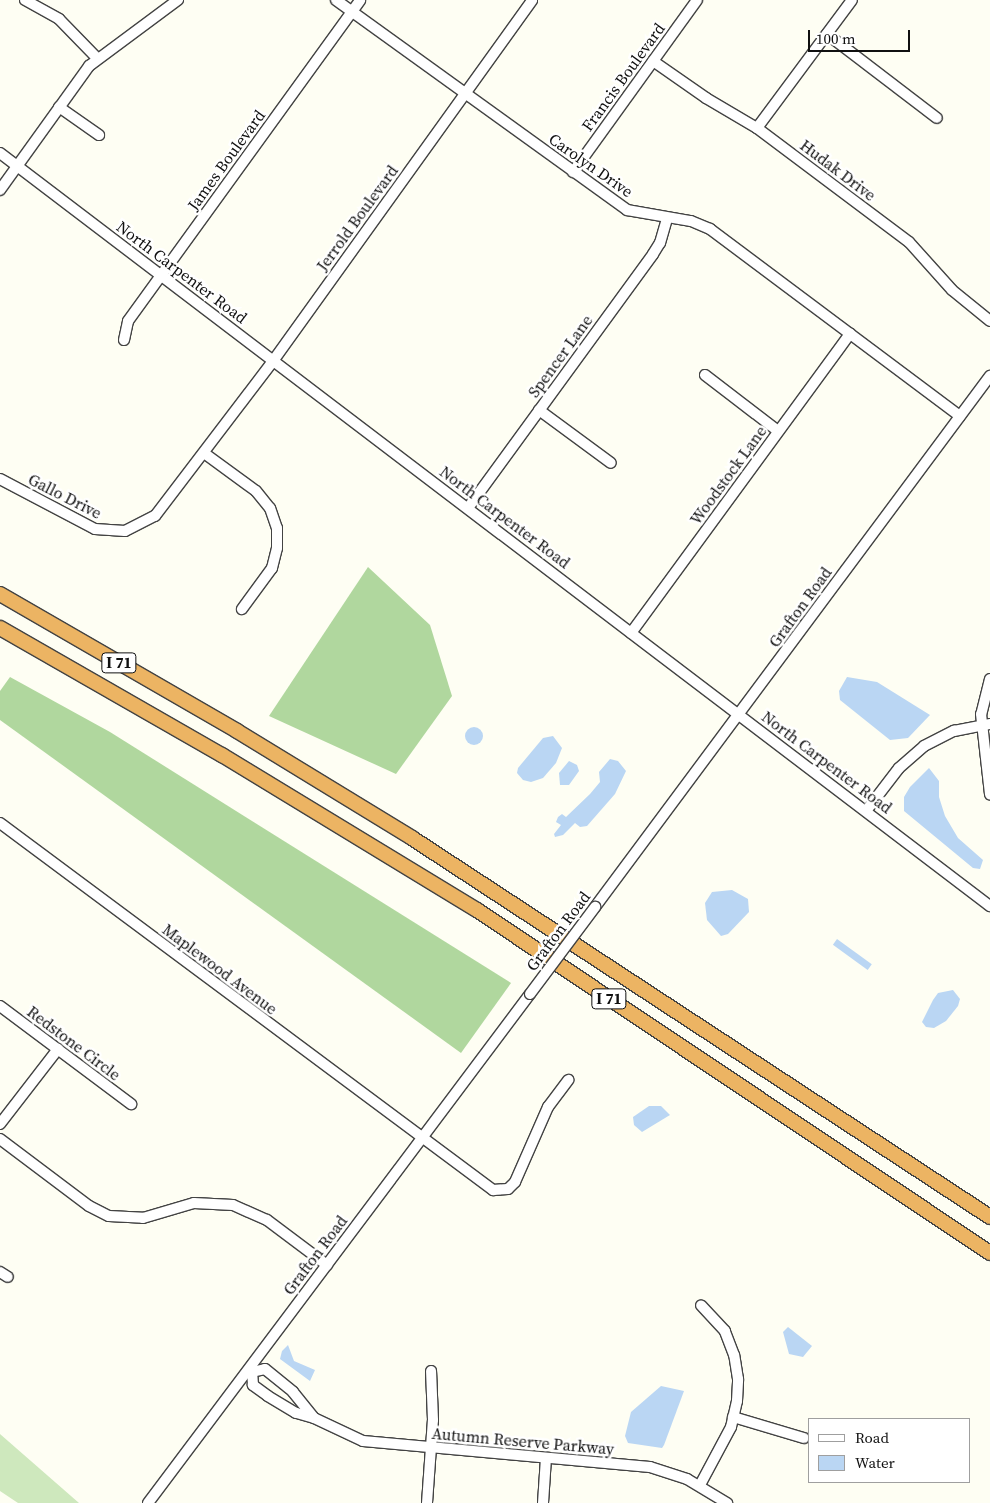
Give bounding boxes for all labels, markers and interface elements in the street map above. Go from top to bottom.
street label: Francis Boulevard [577,19,669,135]
scale bar [810,20,912,52]
text: 100 m [816,28,856,49]
street label: James Boulevard [183,106,269,214]
street label: Carolyn Drive [545,129,637,201]
street label: Hudak Drive [796,135,880,205]
street label: Jerrold Boulevard [312,161,402,275]
street label: North Carpenter Road [113,217,251,327]
street label: Spencer Lane [524,311,596,401]
street label: Woodstock Lane [686,422,770,528]
street label: North Carpenter Road [436,462,574,572]
street label: Gallo Drive [25,469,105,523]
street label: Grafton Road [764,563,836,651]
road number: I 71 [100,650,138,676]
street label: North Carpenter Road [758,707,896,817]
street label: Grafton Road [522,888,594,974]
street label: Maplewood Avenue [159,920,281,1018]
road number: I 71 [590,986,628,1012]
street label: Redstone Circle [23,1002,125,1084]
street label: Grafton Road [279,1212,351,1298]
legend [808,1418,970,1483]
street label: Autumn Reserve Parkway [431,1423,615,1459]
text: Road [855,1427,889,1448]
text: Water [855,1452,895,1473]

